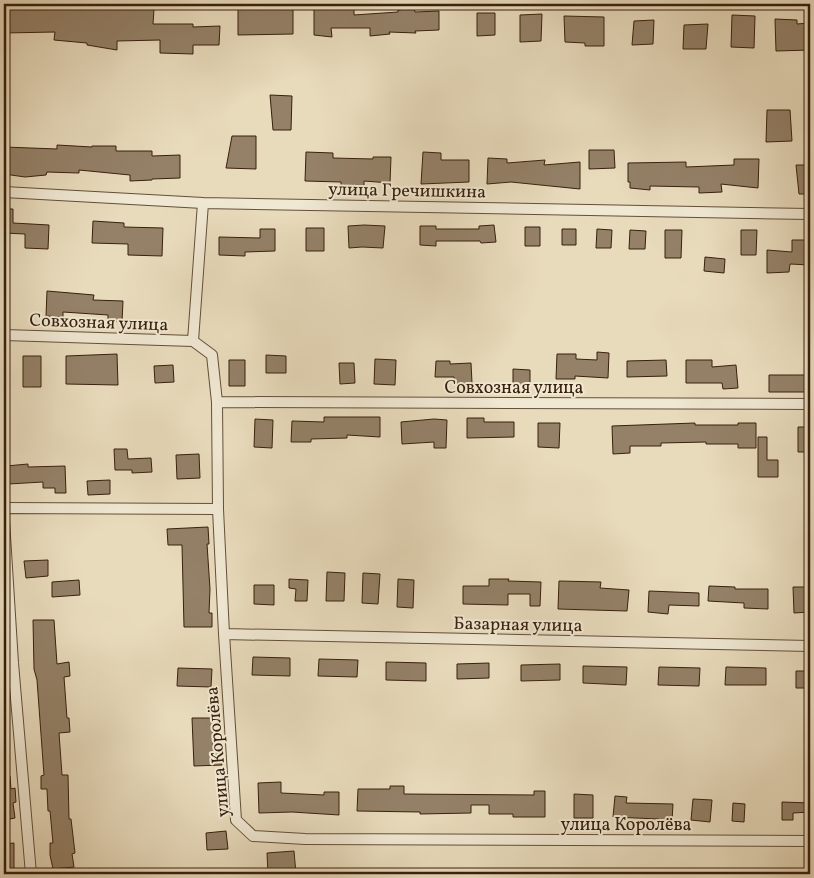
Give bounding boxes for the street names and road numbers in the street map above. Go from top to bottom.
street label: улица Гречишкина [328,178,486,205]
street label: Совхозная улица [29,309,169,338]
street label: Совхозная улица [445,376,584,401]
street label: Базарная улица [453,612,583,639]
street label: улица Королёва [200,685,237,818]
street label: улица Королёва [560,813,692,838]

